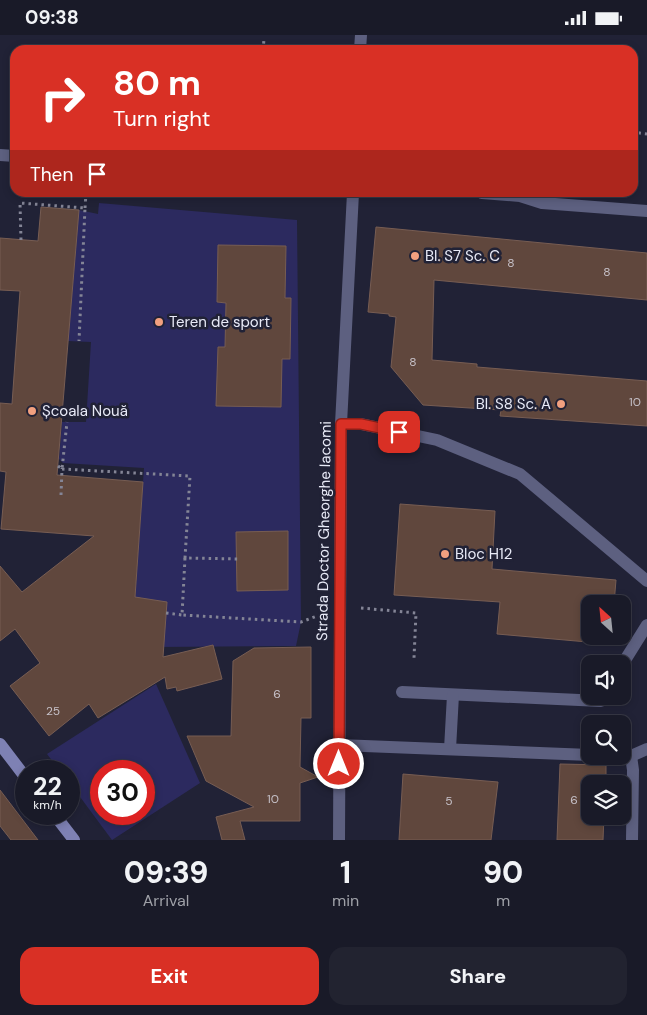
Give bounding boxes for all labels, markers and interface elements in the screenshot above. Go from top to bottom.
text: 09:38 [25,5,79,30]
text: 80 m [113,60,201,106]
icon: right [30,65,95,130]
text: Turn right [113,104,210,133]
icon: arrive [83,160,111,188]
text: Then [30,162,73,187]
place label: Bl. S7 Sc. C [425,246,500,266]
marker: Bl. S7 Sc. C [409,250,421,262]
house number: 8 [507,255,515,271]
house number: 8 [603,264,611,280]
place label: Teren de sport [169,312,270,332]
marker: Teren de sport [153,316,165,328]
house number: 8 [409,354,417,370]
place label: Bl. S8 Sc. A [476,394,551,414]
house number: 10 [629,394,641,410]
marker: Bl. S8 Sc. A [555,398,567,410]
place label: Școala Nouă [42,401,128,421]
marker: Școala Nouă [26,405,38,417]
pin [378,411,420,453]
icon: arrive [385,418,413,446]
street label: Strada Doctor Gheorghe Iacomi [312,421,336,641]
place label: Bloc H12 [455,544,512,564]
marker: Bloc H12 [439,548,451,560]
north arrow [581,595,631,645]
map controls [581,595,631,825]
button: sound [581,655,631,705]
house number: 6 [273,686,281,702]
house number: 25 [46,703,60,719]
button: search [581,715,631,765]
position arrow [312,737,364,789]
speed limit sign: 30 [90,760,155,825]
text: 22 [33,770,62,803]
button: layers [581,775,631,825]
house number: 10 [267,791,279,807]
house number: 6 [570,792,578,808]
house number: 5 [445,793,453,809]
text: km/h [33,797,62,813]
text: 09:39 [124,853,208,892]
text: 1 [340,853,351,892]
text: 90 [483,853,523,892]
text: Arrival [143,890,189,911]
text: min [332,890,359,911]
text: m [496,890,510,911]
button: Exit [20,947,319,1005]
button: Share [329,947,627,1005]

